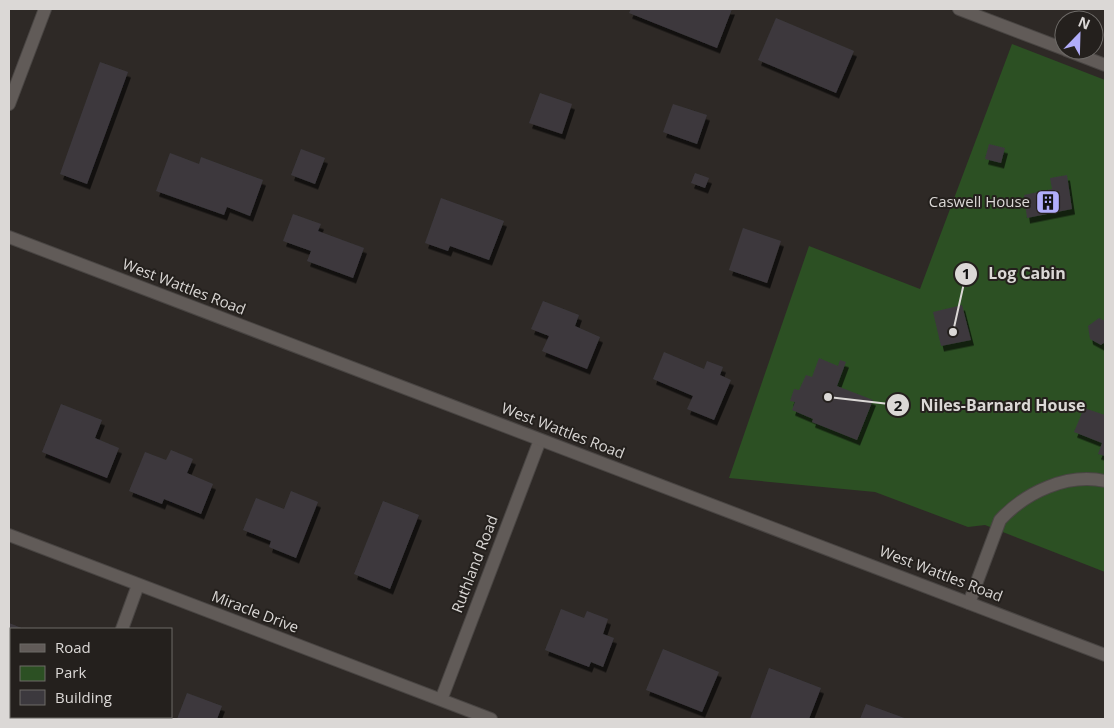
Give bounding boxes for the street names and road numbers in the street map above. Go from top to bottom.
street label: West Wattles Road [120,253,249,319]
street label: West Wattles Road [499,397,628,463]
street label: Ruthland Road [446,512,502,615]
street label: West Wattles Road [877,540,1006,606]
street label: Miracle Drive [209,585,302,637]

